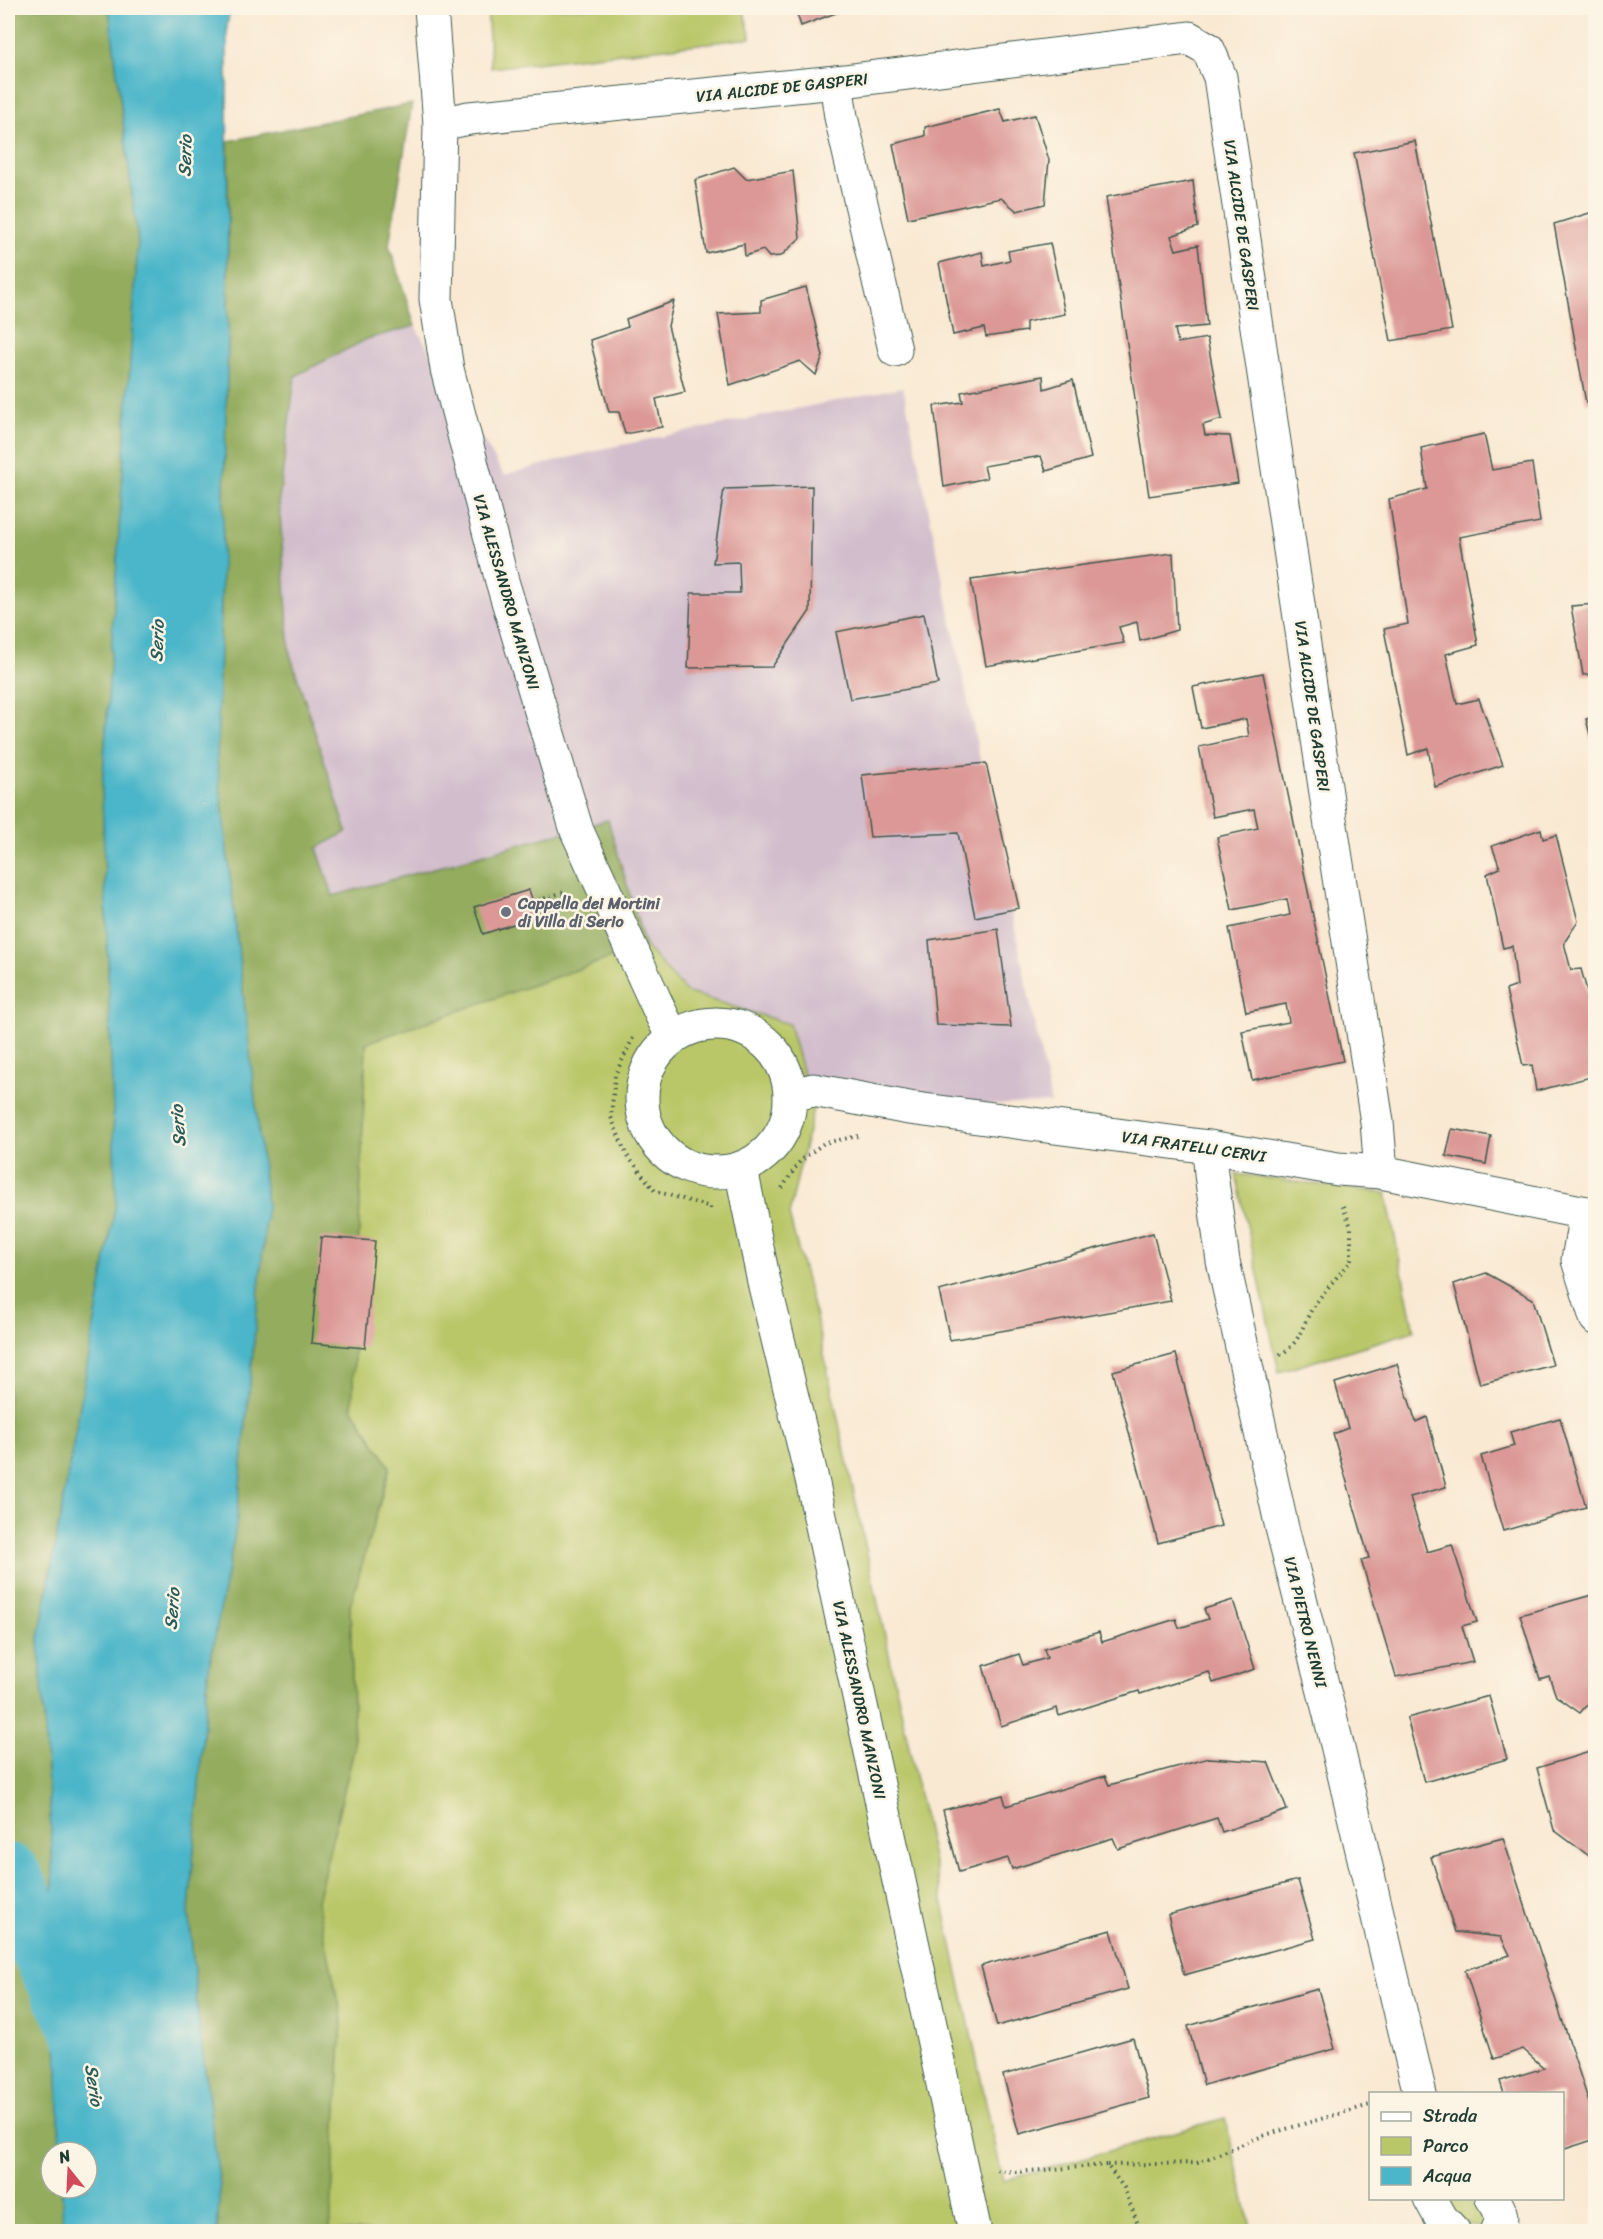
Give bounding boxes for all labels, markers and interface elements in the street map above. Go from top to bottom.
street label: VIA ALCIDE DE GASPERI [695,64,869,111]
water label: Serio [168,133,202,177]
street label: VIA ALCIDE DE GASPERI [1215,138,1268,313]
street label: VIA ALESSANDRO MANZONI [465,491,548,694]
water label: Serio [140,618,174,663]
street label: VIA ALCIDE DE GASPERI [1286,619,1339,794]
place label: Cappella dei Mortini di Villa di Serio [517,889,661,936]
marker: Cappella dei Mortini di Villa di Serio [499,905,513,919]
water label: Serio [161,1103,195,1148]
street label: VIA FRATELLI CERVI [1120,1122,1269,1171]
street label: VIA PIETRO NENNI [1275,1553,1336,1693]
water label: Serio [154,1586,190,1631]
street label: VIA ALESSANDRO MANZONI [824,1598,895,1802]
water label: Serio [75,2062,113,2109]
legend [1369,2092,1564,2200]
text: Strada [1423,2100,1478,2132]
text: Parco [1423,2130,1468,2162]
north arrow [39,2140,99,2200]
text: N [54,2140,75,2172]
text: Acqua [1422,2160,1472,2192]

